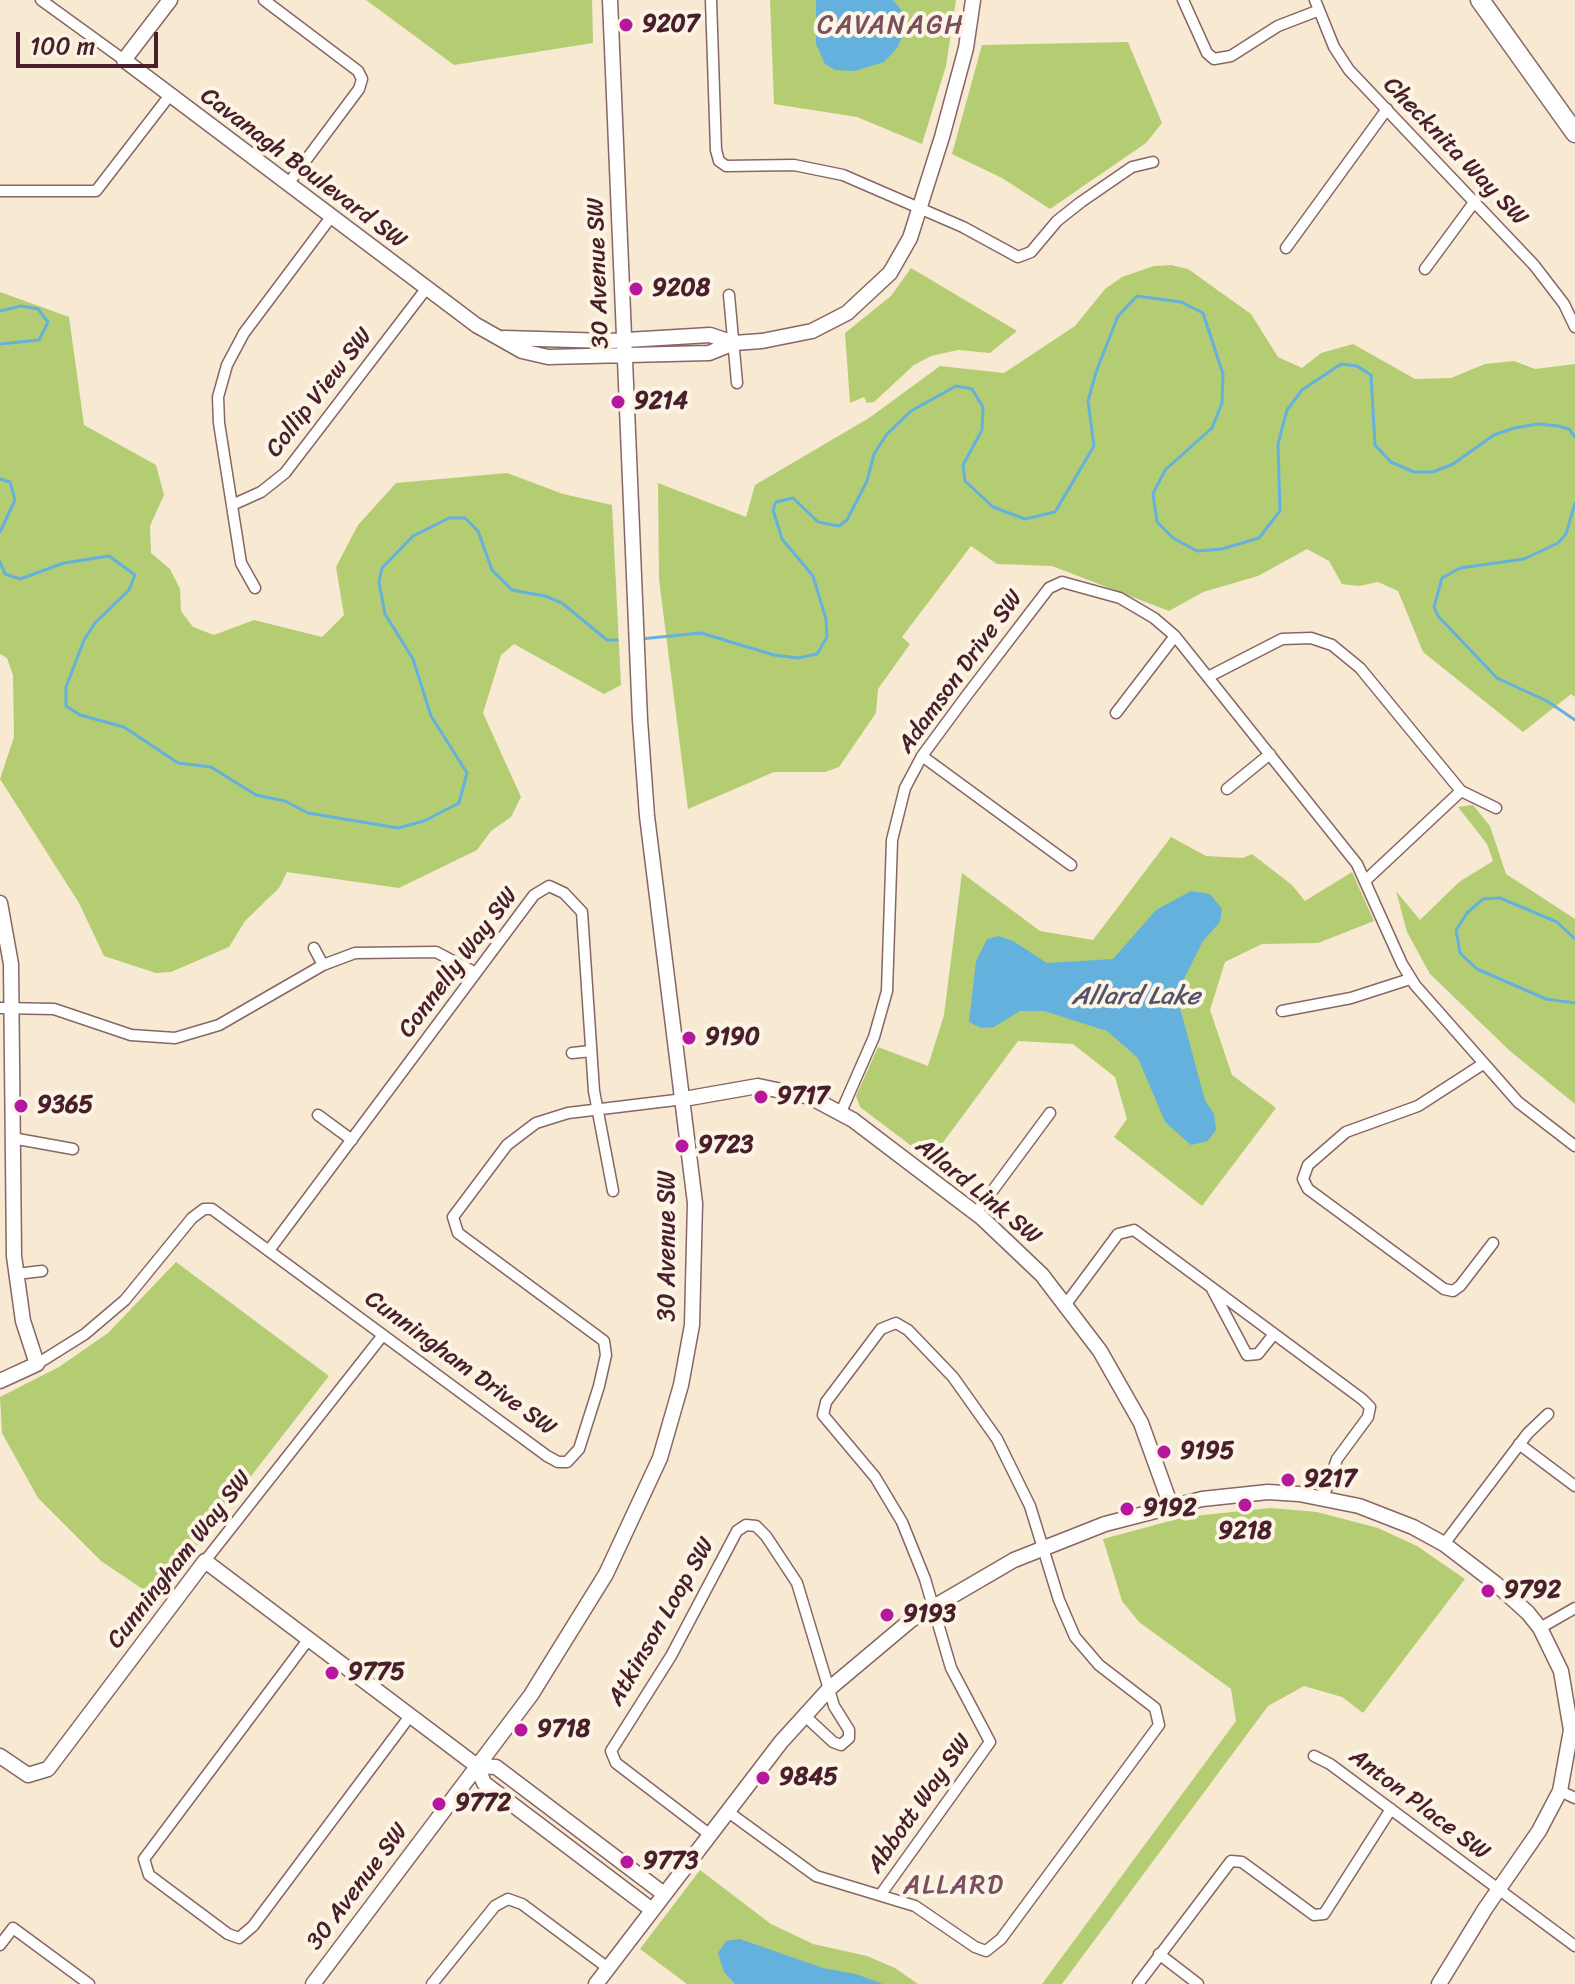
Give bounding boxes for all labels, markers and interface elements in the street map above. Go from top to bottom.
district label: CAVANAGH [815,10,967,42]
place label: 9207 [642,11,699,39]
scale bar [20,16,162,66]
marker: 9207 [617,16,635,34]
text: 100 m [30,25,95,67]
street label: Checknita Way SW [1377,71,1533,233]
street label: Cavanagh Boulevard SW [194,82,412,256]
street label: 30 Avenue SW [582,197,616,349]
place label: 9208 [652,275,710,303]
marker: 9208 [627,280,645,298]
street label: Collip View SW [261,323,379,463]
place label: 9214 [634,388,688,416]
marker: 9214 [609,393,627,411]
street label: Adamson Drive SW [892,585,1030,759]
street label: Connelly Way SW [393,882,525,1044]
water label: Allard Lake [1072,981,1200,1013]
place label: 9190 [705,1024,760,1052]
marker: 9190 [680,1029,698,1047]
place label: 9717 [777,1083,829,1111]
marker: 9717 [752,1088,770,1106]
place label: 9365 [37,1092,93,1120]
marker: 9365 [12,1097,30,1115]
place label: 9723 [698,1132,753,1160]
street label: Allard Link SW [909,1132,1047,1252]
marker: 9723 [673,1137,691,1155]
street label: 30 Avenue SW [654,1170,682,1322]
street label: Cunningham Drive SW [359,1285,561,1443]
place label: 9195 [1180,1438,1234,1466]
marker: 9195 [1155,1443,1173,1461]
street label: Cunningham Way SW [102,1465,258,1655]
place label: 9217 [1304,1466,1357,1494]
marker: 9217 [1279,1471,1297,1489]
place label: 9192 [1143,1495,1197,1523]
marker: 9218 [1236,1496,1254,1514]
marker: 9192 [1118,1500,1136,1518]
place label: 9218 [1218,1518,1272,1546]
street label: Atkinson Loop SW [602,1533,722,1711]
place label: 9792 [1504,1577,1561,1605]
marker: 9792 [1479,1582,1497,1600]
place label: 9193 [903,1601,956,1629]
marker: 9193 [878,1606,896,1624]
place label: 9775 [348,1659,405,1687]
marker: 9775 [323,1664,341,1682]
place label: 9718 [537,1716,590,1744]
marker: 9718 [512,1721,530,1739]
street label: Abbott Way SW [861,1729,979,1879]
street label: Anton Place SW [1343,1743,1495,1867]
place label: 9845 [779,1764,838,1792]
marker: 9845 [754,1769,772,1787]
place label: 9772 [455,1790,511,1818]
marker: 9772 [430,1795,448,1813]
street label: 30 Avenue SW [301,1818,415,1956]
place label: 9773 [643,1848,698,1876]
marker: 9773 [618,1853,636,1871]
district label: ALLARD [903,1870,1005,1902]

